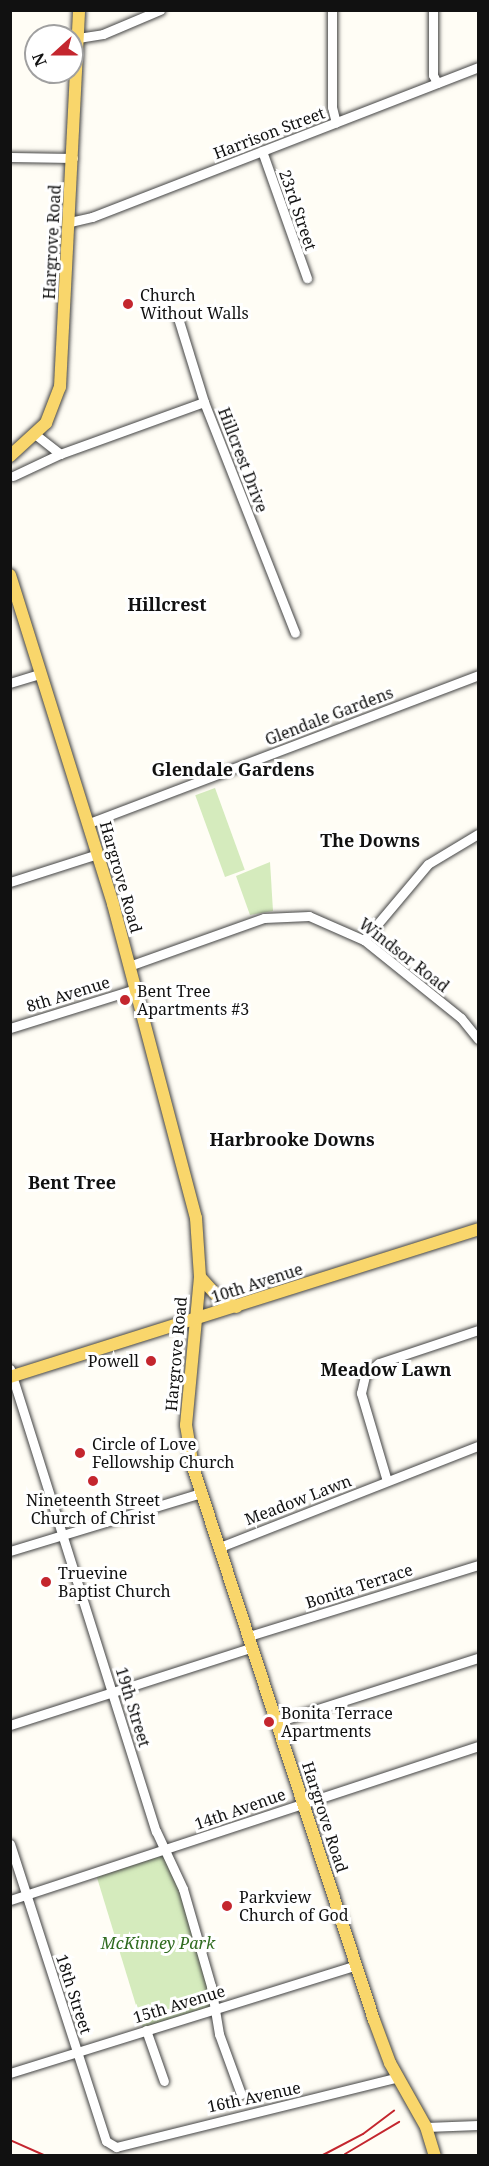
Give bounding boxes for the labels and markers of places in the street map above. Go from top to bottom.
place label: Church Without Walls [140,285,249,323]
marker: Church Without Walls [121,297,135,311]
place label: Bent Tree Apartments #3 [137,981,249,1019]
marker: Bent Tree Apartments #3 [118,993,132,1007]
place label: Powell [88,1351,139,1371]
marker: Powell [144,1354,158,1368]
place label: Circle of Love Fellowship Church [92,1434,234,1472]
marker: Circle of Love Fellowship Church [73,1446,87,1460]
marker: Nineteenth Street Church of Christ [86,1474,100,1488]
place label: Nineteenth Street Church of Christ [26,1490,160,1528]
place label: Truevine Baptist Church [58,1563,171,1601]
marker: Truevine Baptist Church [39,1575,53,1589]
place label: Bonita Terrace Apartments [281,1703,393,1741]
marker: Bonita Terrace Apartments [262,1715,276,1729]
place label: Parkview Church of God [239,1887,349,1925]
marker: Parkview Church of God [220,1899,234,1913]

